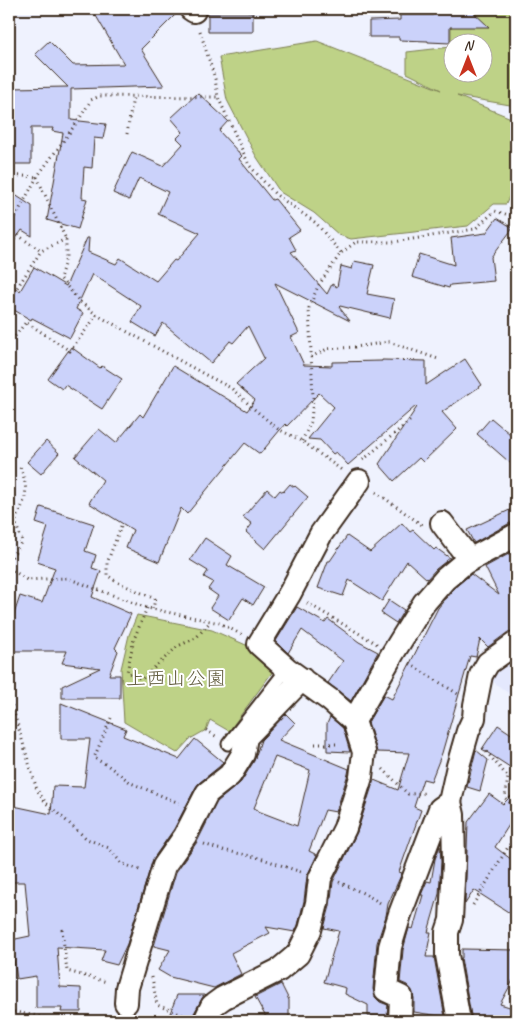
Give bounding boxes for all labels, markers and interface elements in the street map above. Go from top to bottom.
north arrow [442,32,492,82]
text: N [464,37,475,54]
park label: 上西山公園 [126,666,226,691]

